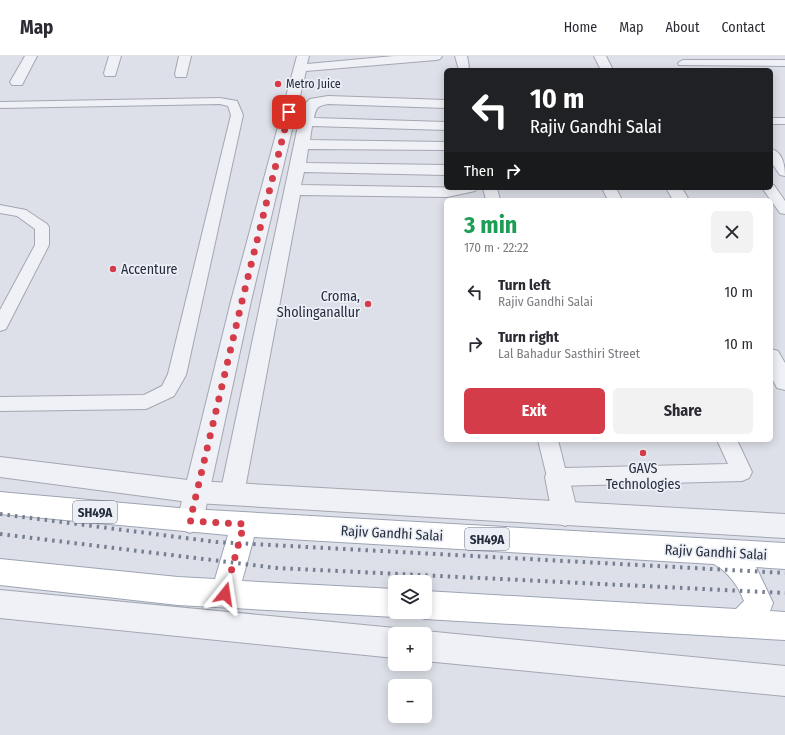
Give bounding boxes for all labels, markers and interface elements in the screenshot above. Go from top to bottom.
text: Map [20,16,53,39]
text: Home [564,19,597,36]
text: Map [619,19,643,36]
text: About [665,19,700,36]
text: Contact [722,19,765,36]
place label: Metro Juice [286,77,341,91]
marker: Metro Juice [273,79,283,89]
text: 10 m [530,82,584,115]
icon: left [464,84,516,136]
pin [272,95,306,129]
icon: arrive [278,101,300,123]
text: Rajiv Gandhi Salai [530,116,662,138]
icon: right [502,160,524,182]
text: Then [464,162,494,180]
text: 3 min [464,211,517,239]
button: close [711,211,753,253]
text: 170 m · 22:22 [464,240,529,255]
place label: Accenture [121,261,178,278]
marker: Accenture [108,264,118,274]
text: Turn left [498,276,551,294]
icon: left [464,281,486,303]
text: 10 m [724,283,753,301]
place label: Croma, Sholinganallur [277,288,360,321]
text: Rajiv Gandhi Salai [498,294,593,309]
marker: Croma, Sholinganallur [363,299,373,309]
text: Turn right [498,328,559,346]
icon: right [464,333,486,355]
text: 10 m [724,335,753,353]
text: Lal Bahadur Sasthiri Street [498,346,640,361]
button: Exit [464,388,605,434]
button: Share [613,388,753,434]
marker: GAVS Technologies [638,448,648,458]
place label: GAVS Technologies [606,460,680,493]
road number: SH49A [73,501,117,523]
street label: Rajiv Gandhi Salai [340,522,444,545]
road number: SH49A [465,528,509,550]
street label: Rajiv Gandhi Salai [664,541,768,564]
position arrow [204,573,246,615]
map controls [388,575,432,723]
button: layers [388,575,432,619]
button: + [388,627,432,671]
button: − [388,679,432,723]

